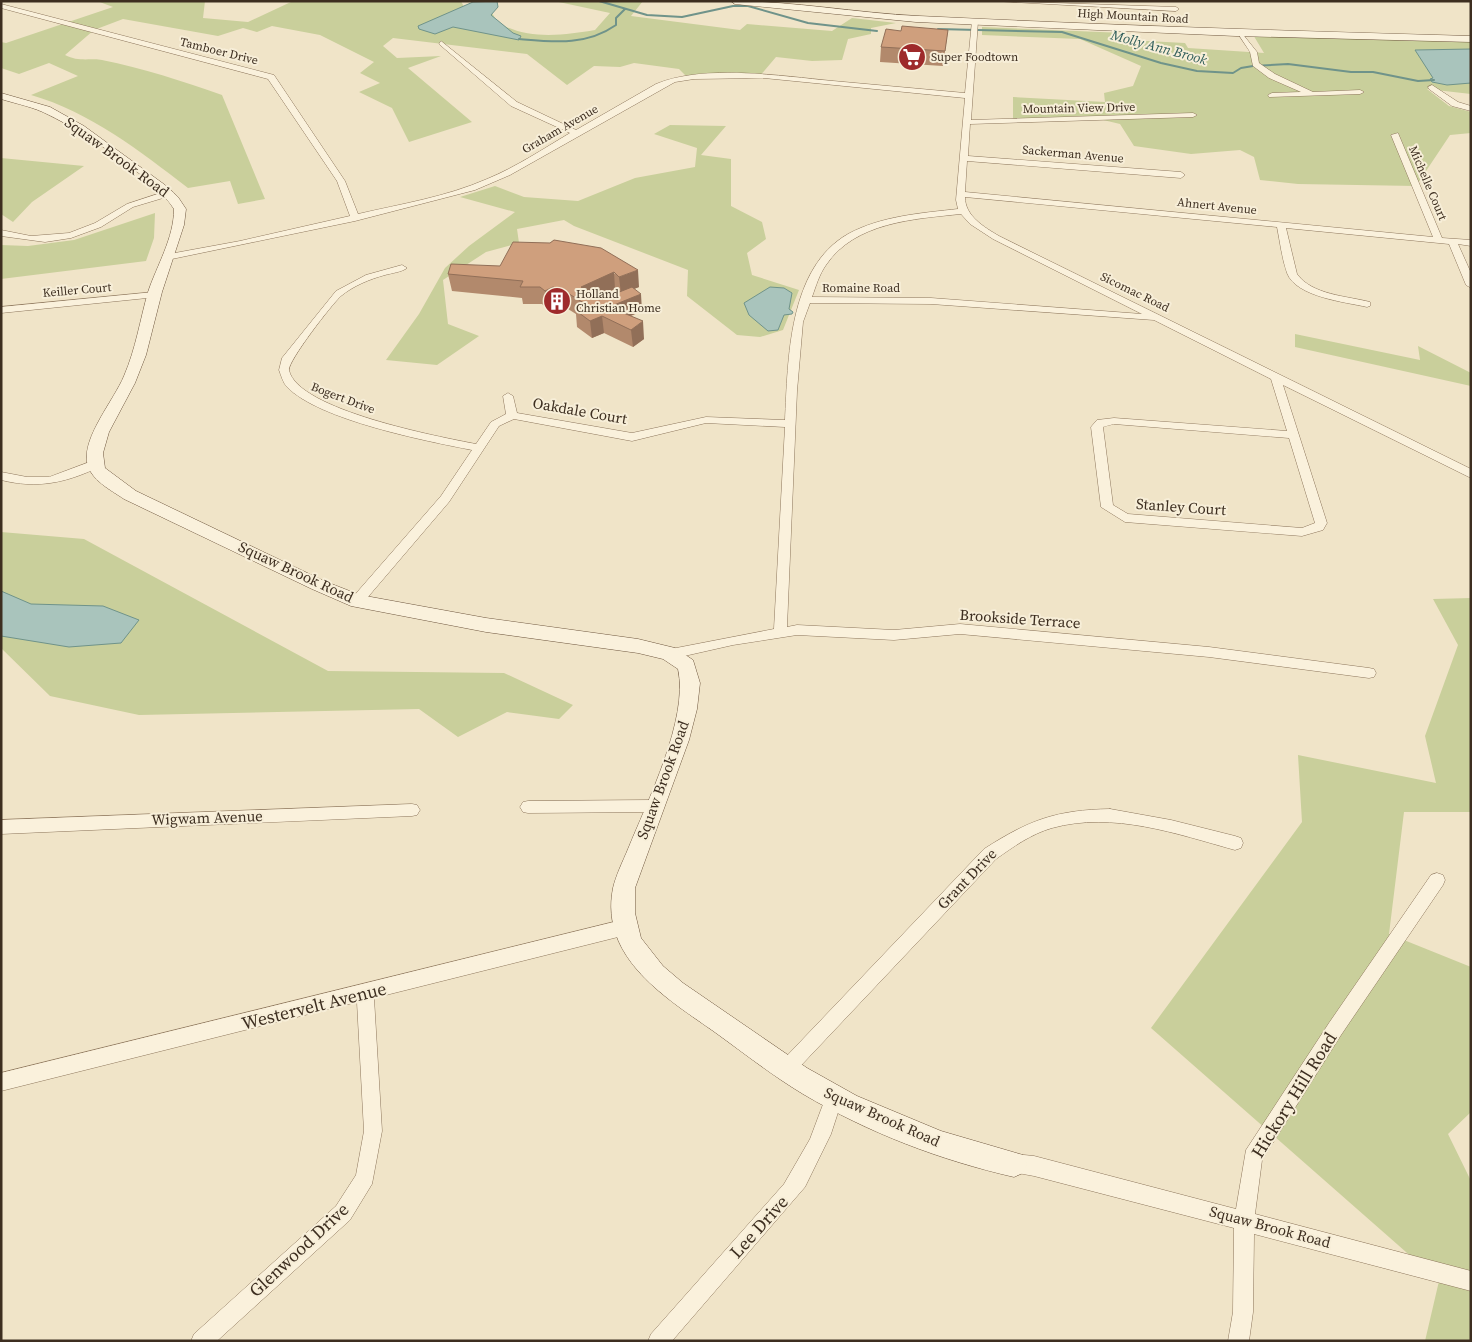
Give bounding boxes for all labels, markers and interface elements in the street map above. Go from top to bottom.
street label: High Mountain Road [1077,5,1189,27]
water label: Molly Ann Brook [1108,24,1210,70]
street label: Tamboer Drive [178,34,260,68]
supermarket icon: Super Foodtown [897,42,927,72]
place label: Super Foodtown [931,49,1018,65]
street label: Mountain View Drive [1022,99,1136,117]
street label: Graham Avenue [519,101,601,157]
street label: Squaw Brook Road [61,111,174,202]
street label: Sackerman Avenue [1022,142,1124,166]
street label: Michelle Court [1405,143,1451,223]
street label: Ahnert Avenue [1176,194,1258,218]
street label: Sicomac Road [1098,268,1172,316]
street label: Keiller Court [42,279,112,301]
street label: Romaine Road [822,280,900,296]
building icon: Holland Christian Home [542,286,572,316]
place label: Holland Christian Home [576,286,661,316]
street label: Bogert Drive [309,378,377,418]
street label: Oakdale Court [531,392,629,429]
street label: Stanley Court [1135,493,1227,520]
street label: Squaw Brook Road [235,536,358,608]
street label: Brookside Terrace [959,604,1082,633]
street label: Squaw Brook Road [631,717,694,842]
street label: Wigwam Avenue [151,805,263,830]
street label: Grant Drive [932,843,1001,914]
street label: Westervelt Avenue [239,975,389,1036]
street label: Hickory Hill Road [1245,1027,1342,1162]
street label: Squaw Brook Road [821,1082,944,1152]
street label: Lee Drive [724,1190,794,1264]
street label: Glenwood Drive [243,1197,354,1302]
street label: Squaw Brook Road [1207,1200,1334,1253]

